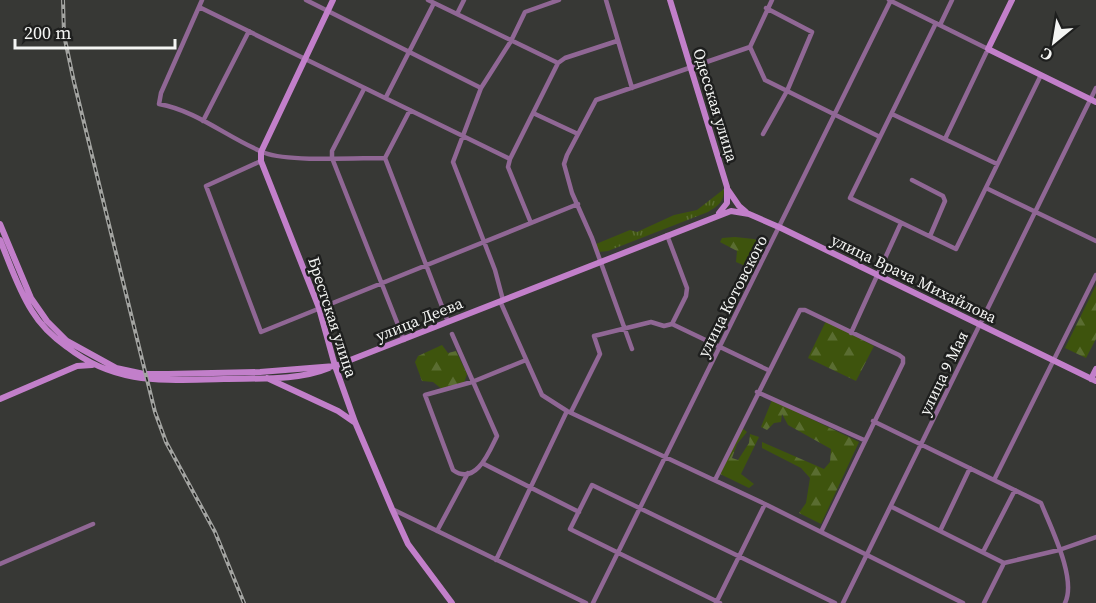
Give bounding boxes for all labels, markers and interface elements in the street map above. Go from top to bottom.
scale bar [15,12,176,50]
north arrow [1024,12,1084,72]
text: 200 m [24,20,71,45]
text: С [1037,43,1056,67]
street label: Одесская улица [688,45,744,165]
street label: улица Врача Михайлова [827,228,1001,328]
street label: улица Котовского [692,231,772,361]
street label: Брестская улица [303,254,363,381]
street label: улица Деева [372,291,467,347]
street label: улица 9 Мая [913,327,973,419]

